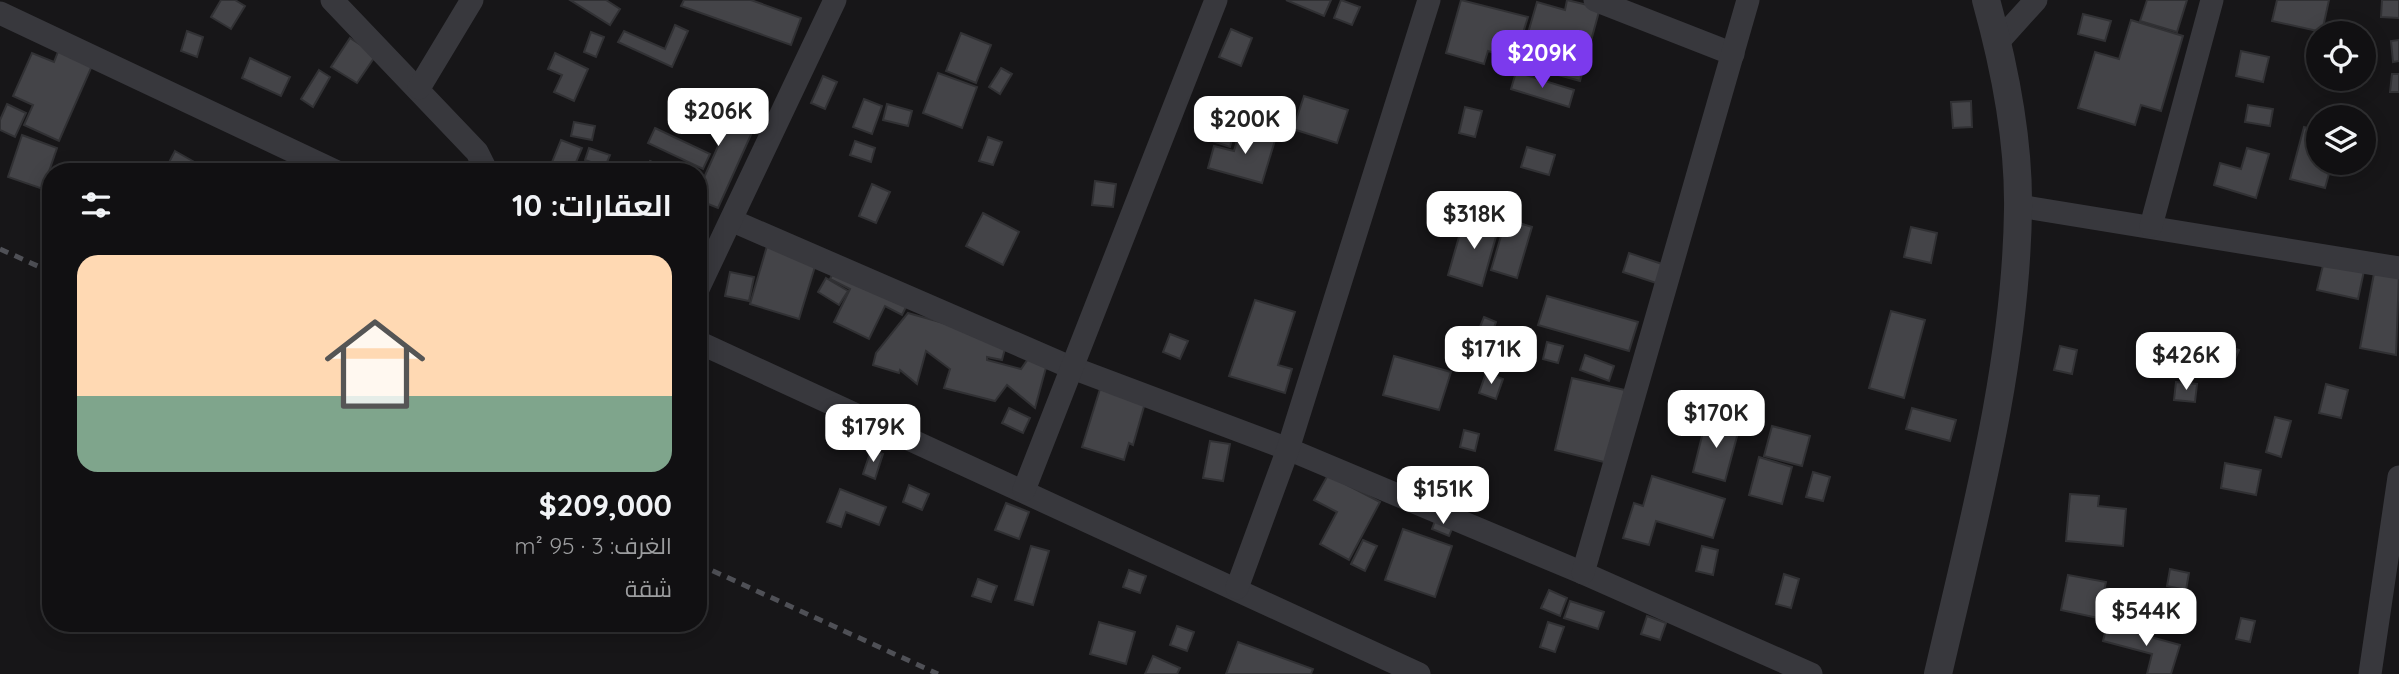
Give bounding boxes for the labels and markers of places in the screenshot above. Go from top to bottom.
pin: $209K [1493,31,1591,90]
pin: $206K [669,88,767,148]
pin: $200K [1196,96,1294,156]
pin: $318K [1425,191,1523,251]
pin: $171K [1442,326,1540,386]
pin: $426K [2137,332,2235,392]
pin: $170K [1667,391,1765,450]
pin: $179K [824,405,922,464]
pin: $151K [1394,466,1492,526]
pin: $544K [2097,588,2195,648]

